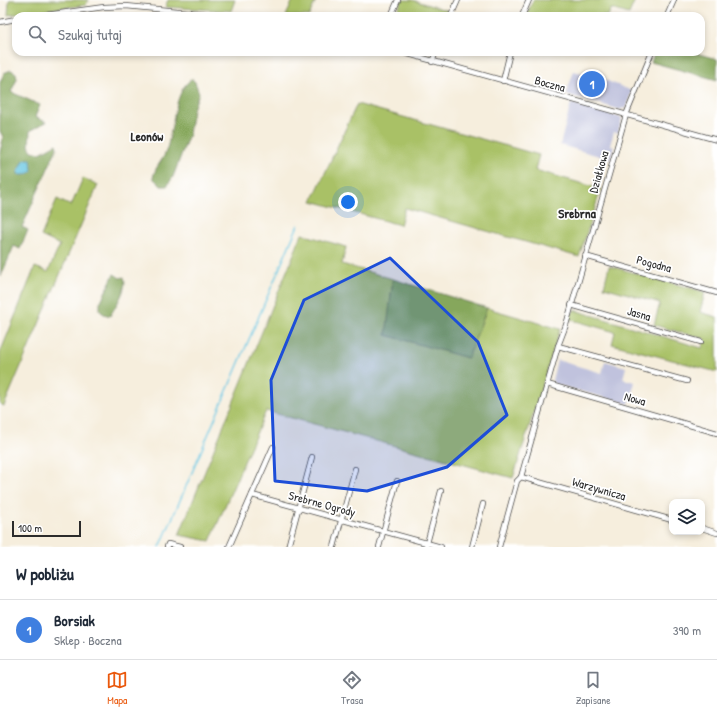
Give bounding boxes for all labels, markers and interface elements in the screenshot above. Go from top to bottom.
search box [12,12,705,56]
icon: search [26,23,48,45]
text: Szukaj tutaj [58,24,122,45]
pin: 1 [579,69,605,99]
street label: Boczna [533,71,568,96]
district label: Leonów [131,127,163,145]
street label: Działkowa [584,149,613,195]
your location [338,192,358,212]
district label: Srebrna [558,204,597,222]
street label: Pogodna [635,251,674,276]
street label: Jasna [625,302,653,325]
street label: Nowa [622,387,648,410]
street label: Warzywnicza [570,473,628,504]
street label: Srebrne Ogrody [287,486,357,521]
map controls [669,499,705,535]
button: layers [669,499,705,535]
scale bar [12,519,81,538]
text: 100 m [18,521,42,535]
text: W pobliżu [16,562,74,585]
text: Borsiak [54,610,95,631]
text: 1 [27,621,31,639]
text: 390 m [673,621,701,639]
text: Sklep · Boczna [54,631,122,649]
tab: Mapa [106,669,128,707]
tab: Trasa [341,669,363,707]
tab: Zapisane [576,669,611,707]

